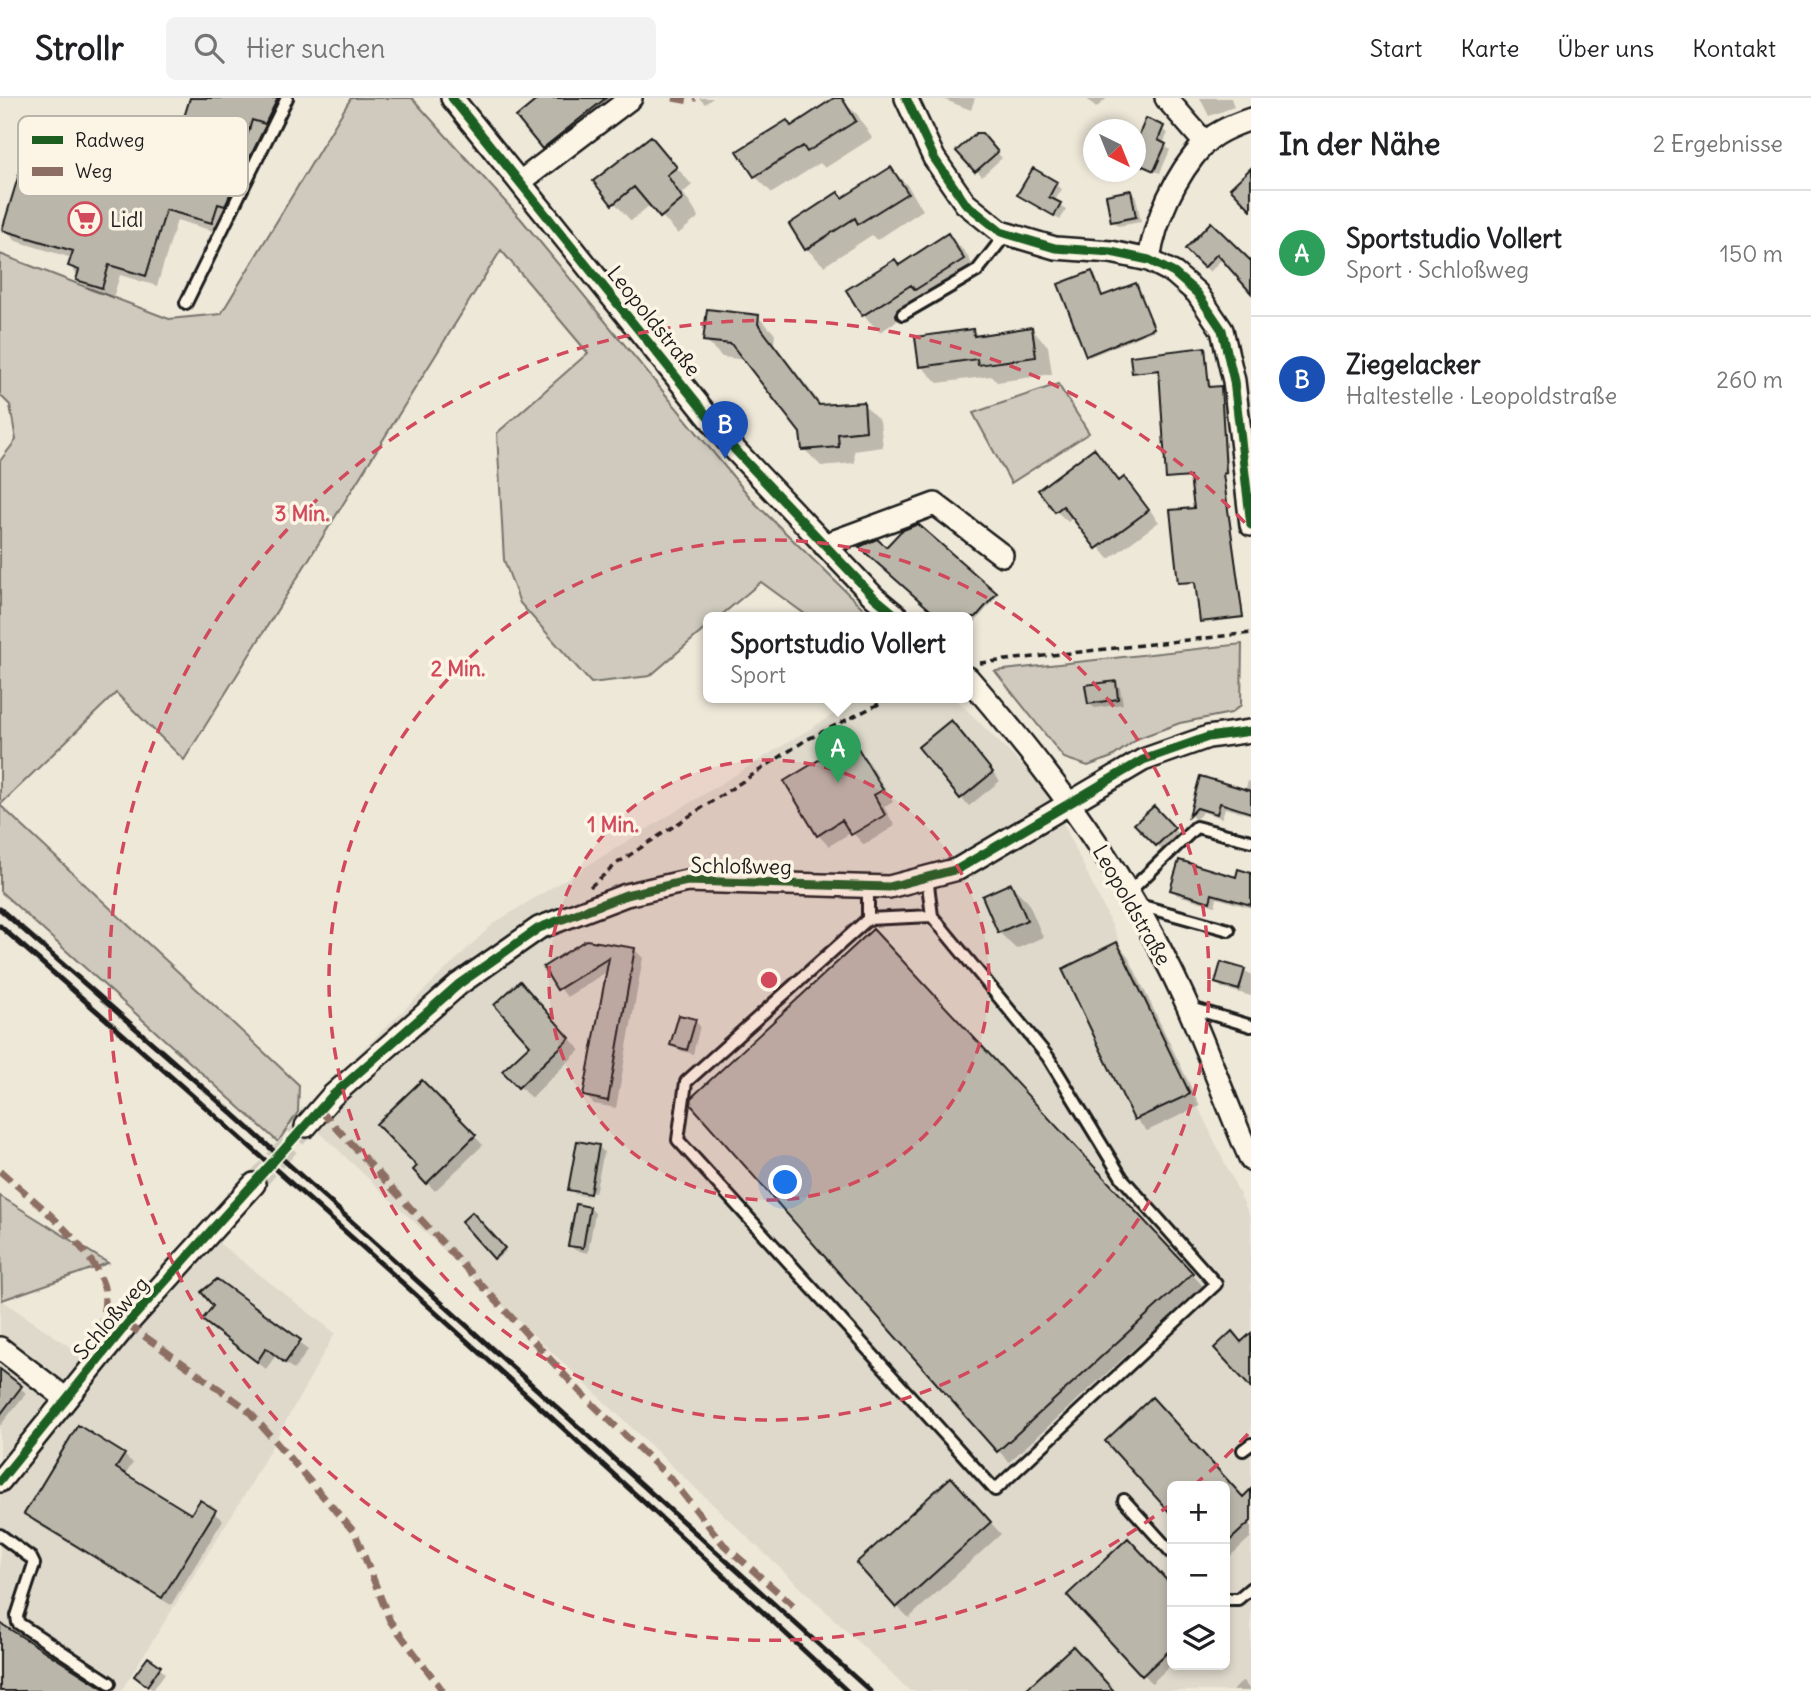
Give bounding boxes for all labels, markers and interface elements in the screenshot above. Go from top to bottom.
search box [166,17,656,80]
text: Strollr [35,27,124,69]
icon: search [190,29,228,67]
text: Hier suchen [246,32,385,65]
text: Start [1370,33,1422,63]
text: Karte [1460,33,1519,63]
text: Über uns [1557,33,1654,63]
text: Kontakt [1692,33,1776,63]
legend [18,116,248,196]
north arrow [1083,119,1146,182]
text: In der Nähe [1279,125,1441,163]
text: Radweg [75,128,145,152]
text: 2 Ergebnisse [1653,129,1783,158]
text: Weg [75,159,112,183]
supermarket icon: Lidl [66,200,104,238]
place label: Lidl [110,206,143,233]
text: Sportstudio Vollert [1346,222,1562,255]
text: A [1295,239,1309,268]
text: 150 m [1720,239,1783,268]
text: Sport · Schloßweg [1346,255,1529,284]
street label: Leopoldstraße [601,260,707,382]
text: Ziegelacker [1346,348,1481,381]
text: B [1294,365,1310,394]
text: 260 m [1716,365,1783,394]
text: Haltestelle · Leopoldstraße [1346,381,1617,410]
pin: B [702,401,748,459]
text: 3 Min. [274,500,330,527]
popup [703,612,973,703]
text: Sportstudio Vollert [730,627,946,660]
text: 2 Min. [431,655,485,682]
text: Sport [730,660,786,689]
pin: A [815,725,861,783]
text: 1 Min. [587,811,639,838]
street label: Leopoldstraße [1087,840,1177,970]
street label: Schloßweg [690,852,792,880]
centre of rings [757,968,781,992]
your location [768,1165,802,1199]
street label: Schloßweg [68,1271,154,1365]
map controls [1167,1481,1230,1670]
button: + [1167,1481,1230,1544]
button: − [1167,1544,1230,1607]
button: layers [1167,1607,1230,1670]

